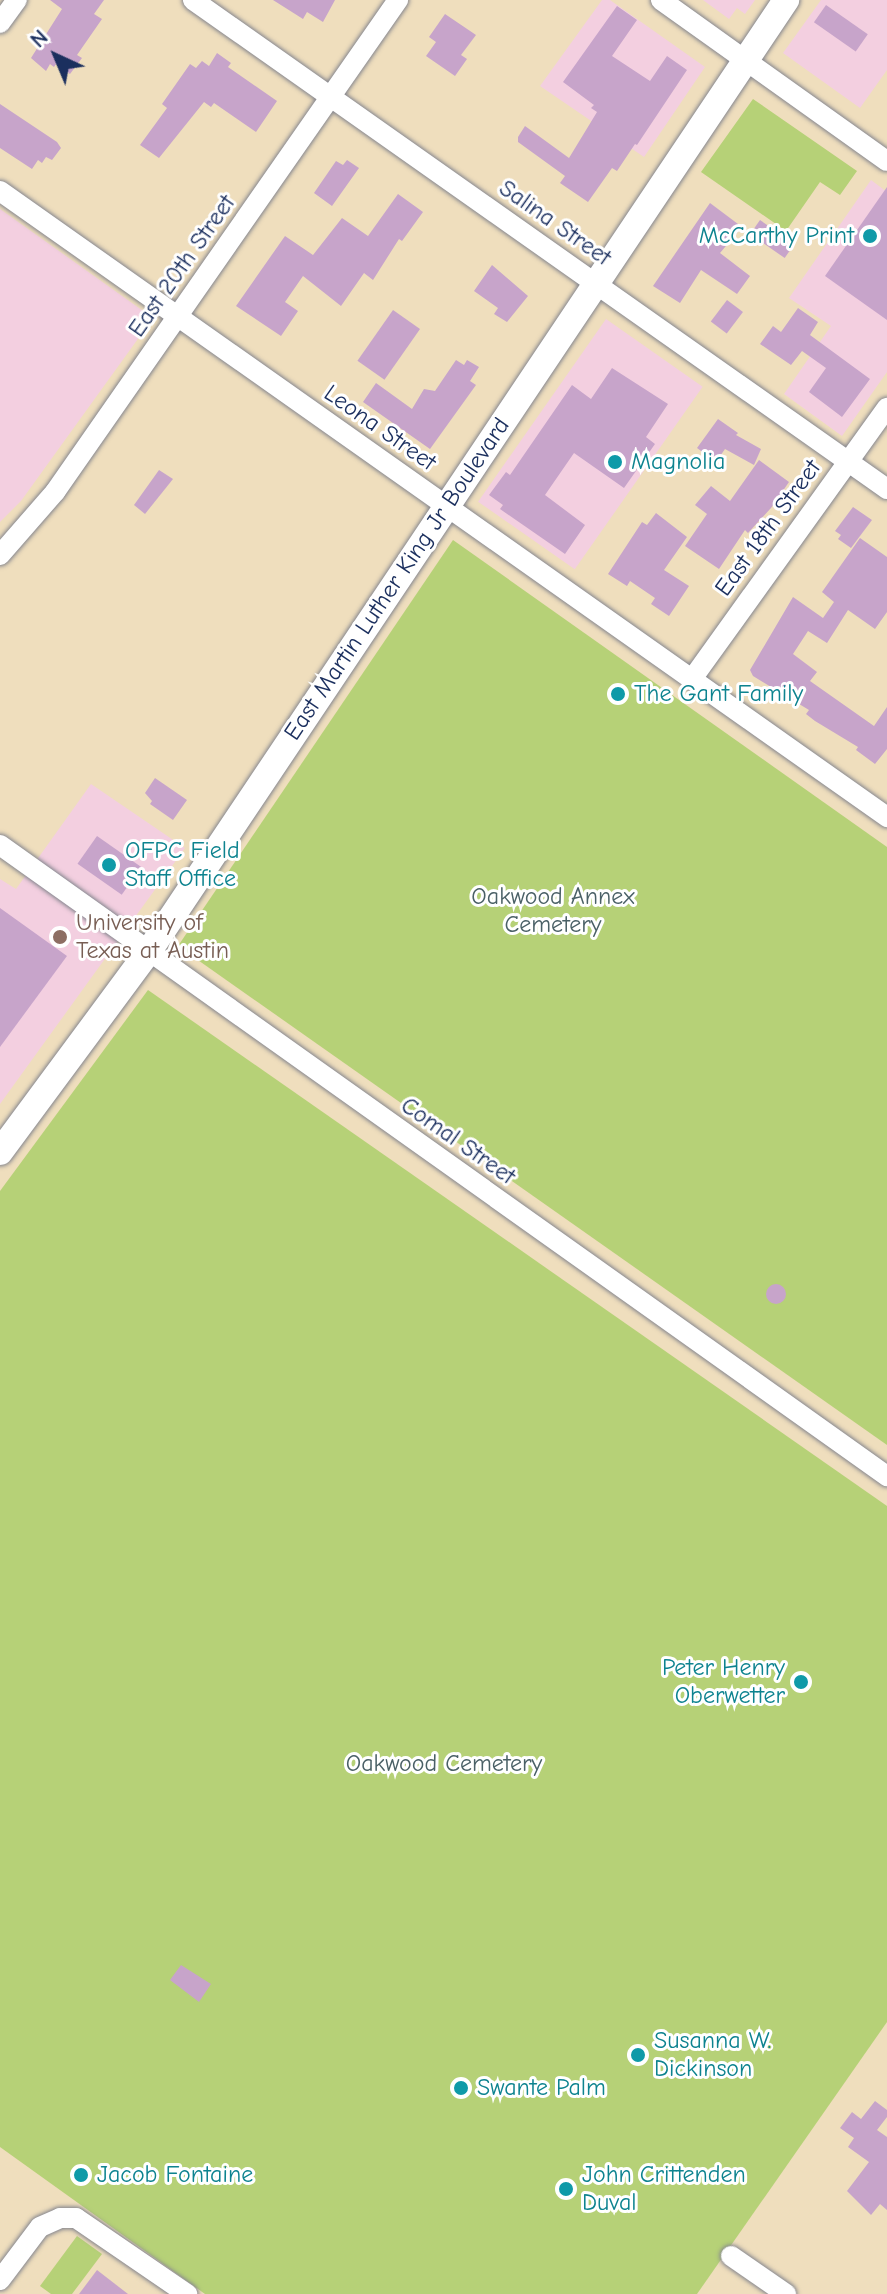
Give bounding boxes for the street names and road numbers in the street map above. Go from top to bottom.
street label: Salina Street [493,174,617,272]
street label: East 20th Street [122,189,242,343]
street label: Leona Street [318,379,442,477]
street label: East Martin Luther King Jr Boulevard [278,412,516,746]
street label: East 18th Street [709,454,827,602]
street label: Comal Street [395,1091,521,1191]

